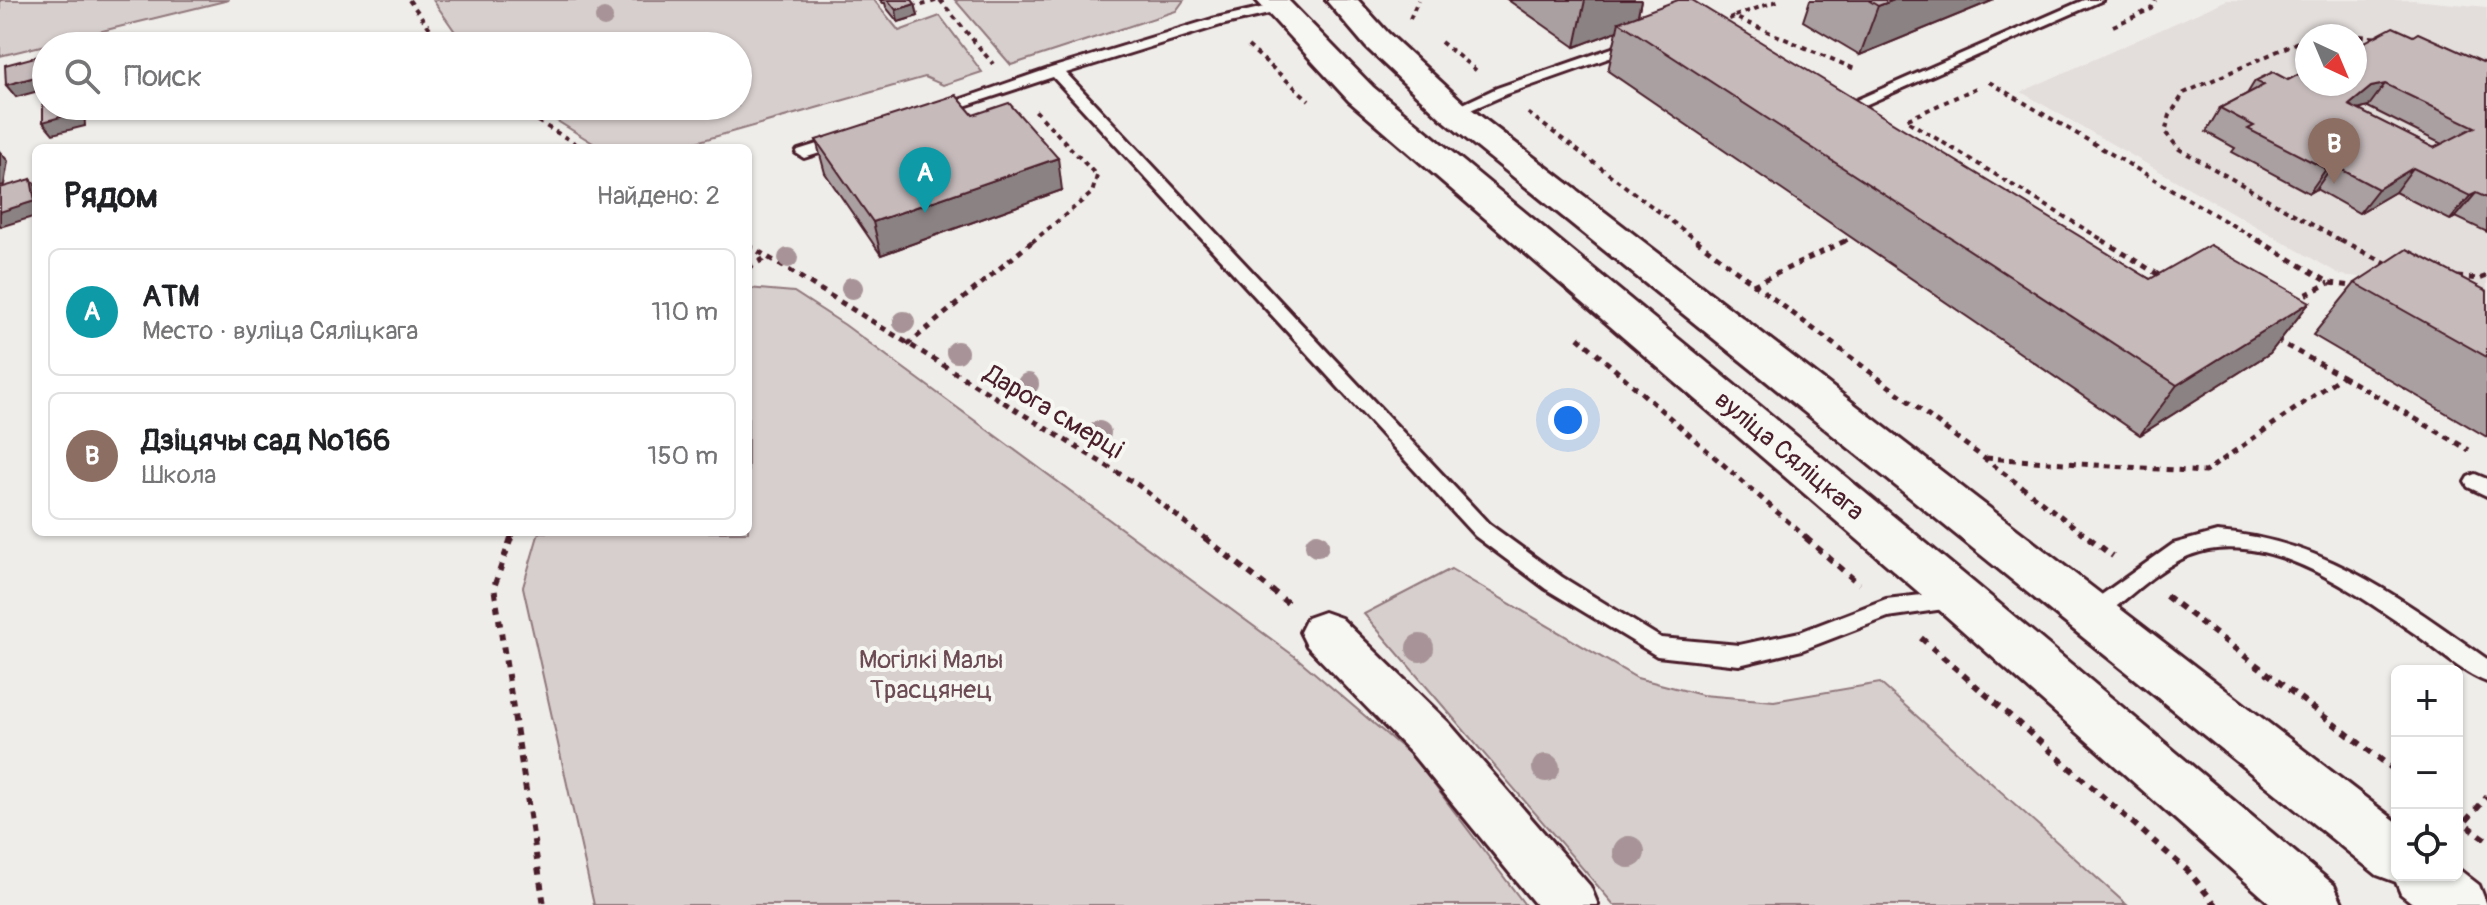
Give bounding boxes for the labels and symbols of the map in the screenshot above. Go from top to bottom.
north arrow [2295,24,2367,96]
pin: B [2308,118,2360,184]
pin: A [899,147,951,213]
street label: Дарога смерці [977,357,1129,466]
street label: вуліца Сяліцкага [1708,384,1871,528]
your location [1548,400,1588,440]
park label: Могілкі Малы Трасцянец [859,644,1003,706]

